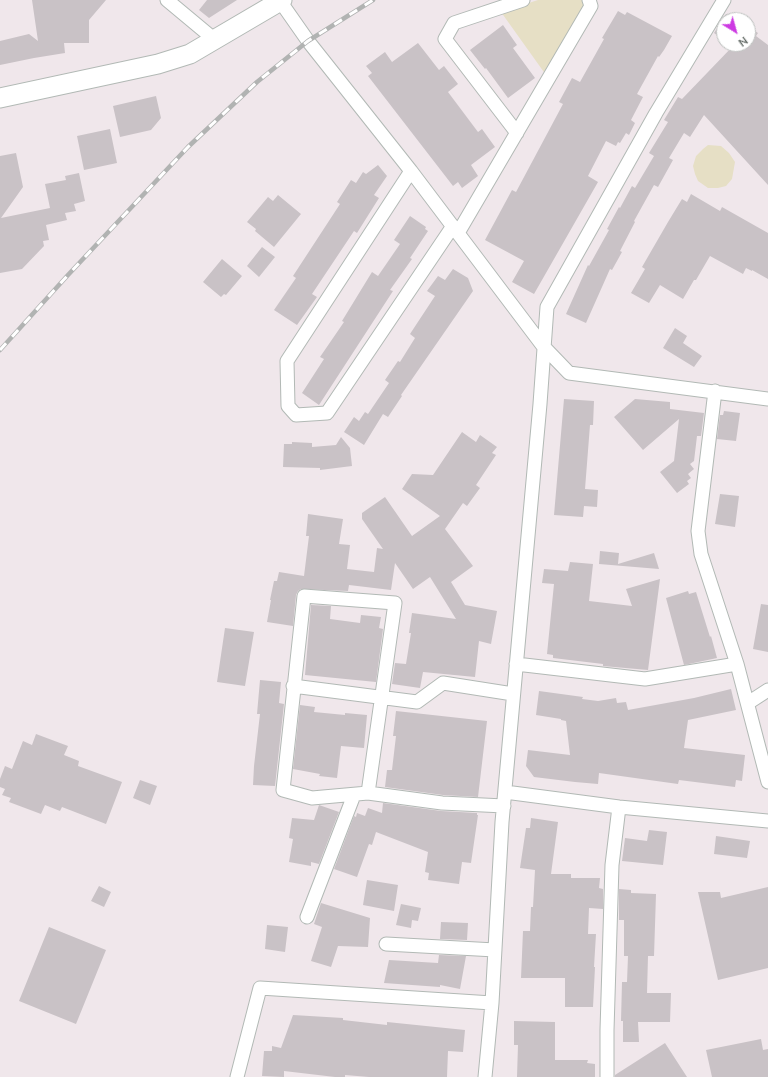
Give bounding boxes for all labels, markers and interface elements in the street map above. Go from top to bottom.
north arrow [716,12,756,52]
text: N [735,33,751,50]

